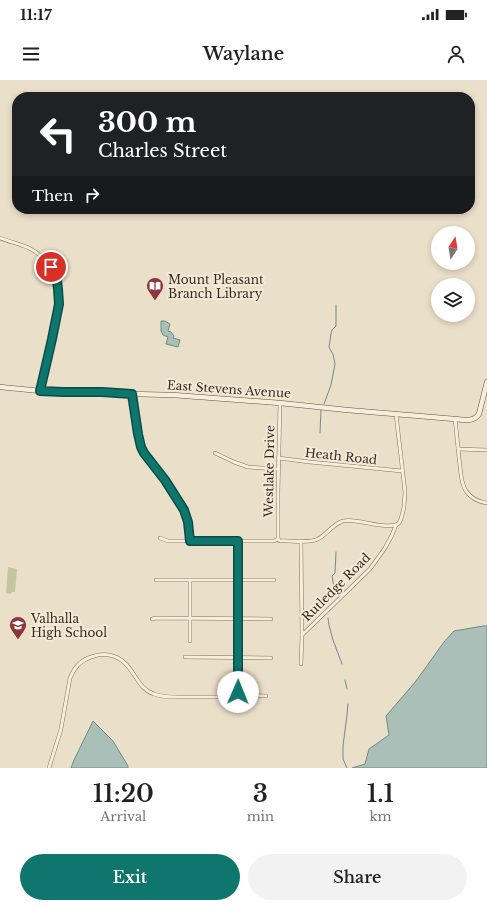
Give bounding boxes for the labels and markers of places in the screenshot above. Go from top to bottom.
pin [34,250,68,284]
place label: Mount Pleasant Branch Library [168,272,264,301]
library icon: Mount Pleasant Branch Library [145,276,165,301]
place label: Valhalla High School [30,611,107,640]
school or university icon: Valhalla High School [8,615,28,640]

